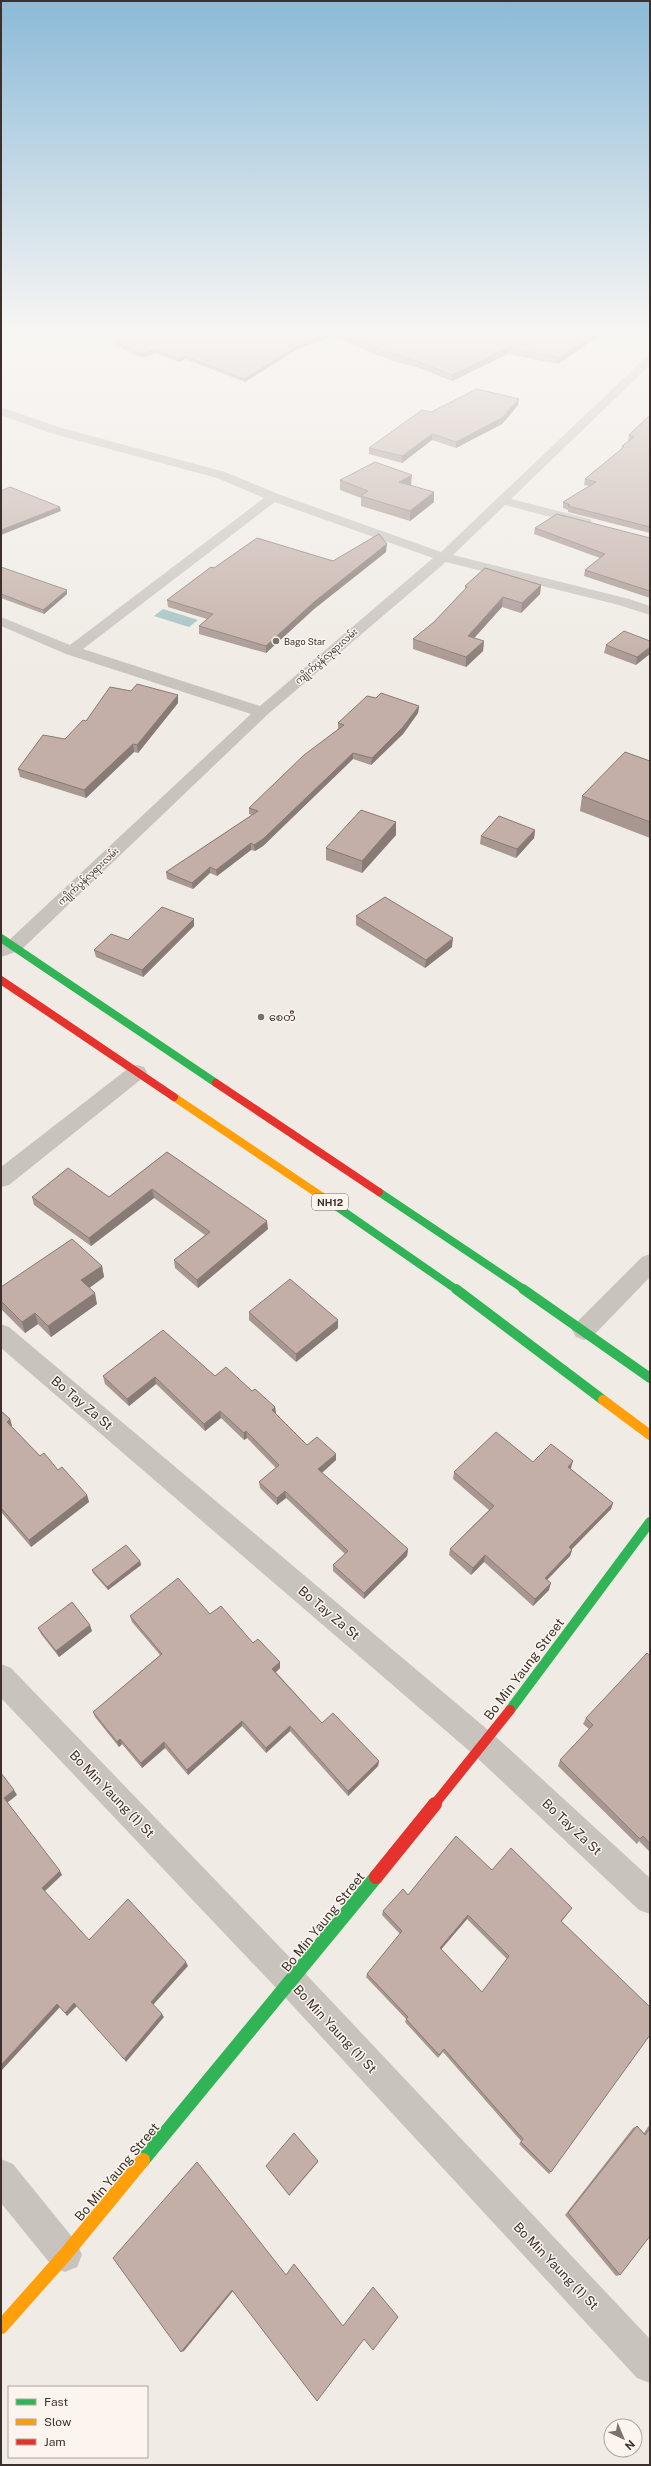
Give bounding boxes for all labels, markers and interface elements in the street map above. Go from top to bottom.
street label: ကျိုက်ပွန်လုရားလမ်း [292,625,361,688]
marker: Bago Star [271,636,281,646]
place label: Bago Star [284,636,326,647]
street label: ကျိုက်ပွန်လုရားလမ်း [55,844,123,909]
place label: စေတီ [269,1010,296,1023]
marker: စေတီ [256,1012,266,1022]
road number: NH12 [312,1194,348,1210]
street label: Bo Tay Za St [48,1373,116,1433]
street label: Bo Tay Za St [295,1583,363,1643]
street label: Bo Min Yaung Street [481,1615,567,1723]
street label: Bo Min Yaung (1) St [67,1747,157,1841]
street label: Bo Tay Za St [539,1796,605,1858]
street label: Bo Min Yaung Street [278,1869,368,1975]
street label: Bo Min Yaung (1) St [290,1982,380,2076]
street label: Bo Min Yaung Street [72,2120,162,2224]
street label: Bo Min Yaung (1) St [511,2219,601,2313]
legend [8,2386,148,2458]
text: Fast [44,2395,69,2409]
text: Slow [44,2415,72,2429]
north arrow [603,2418,643,2458]
text: Jam [44,2435,66,2449]
text: N [623,2438,637,2452]

